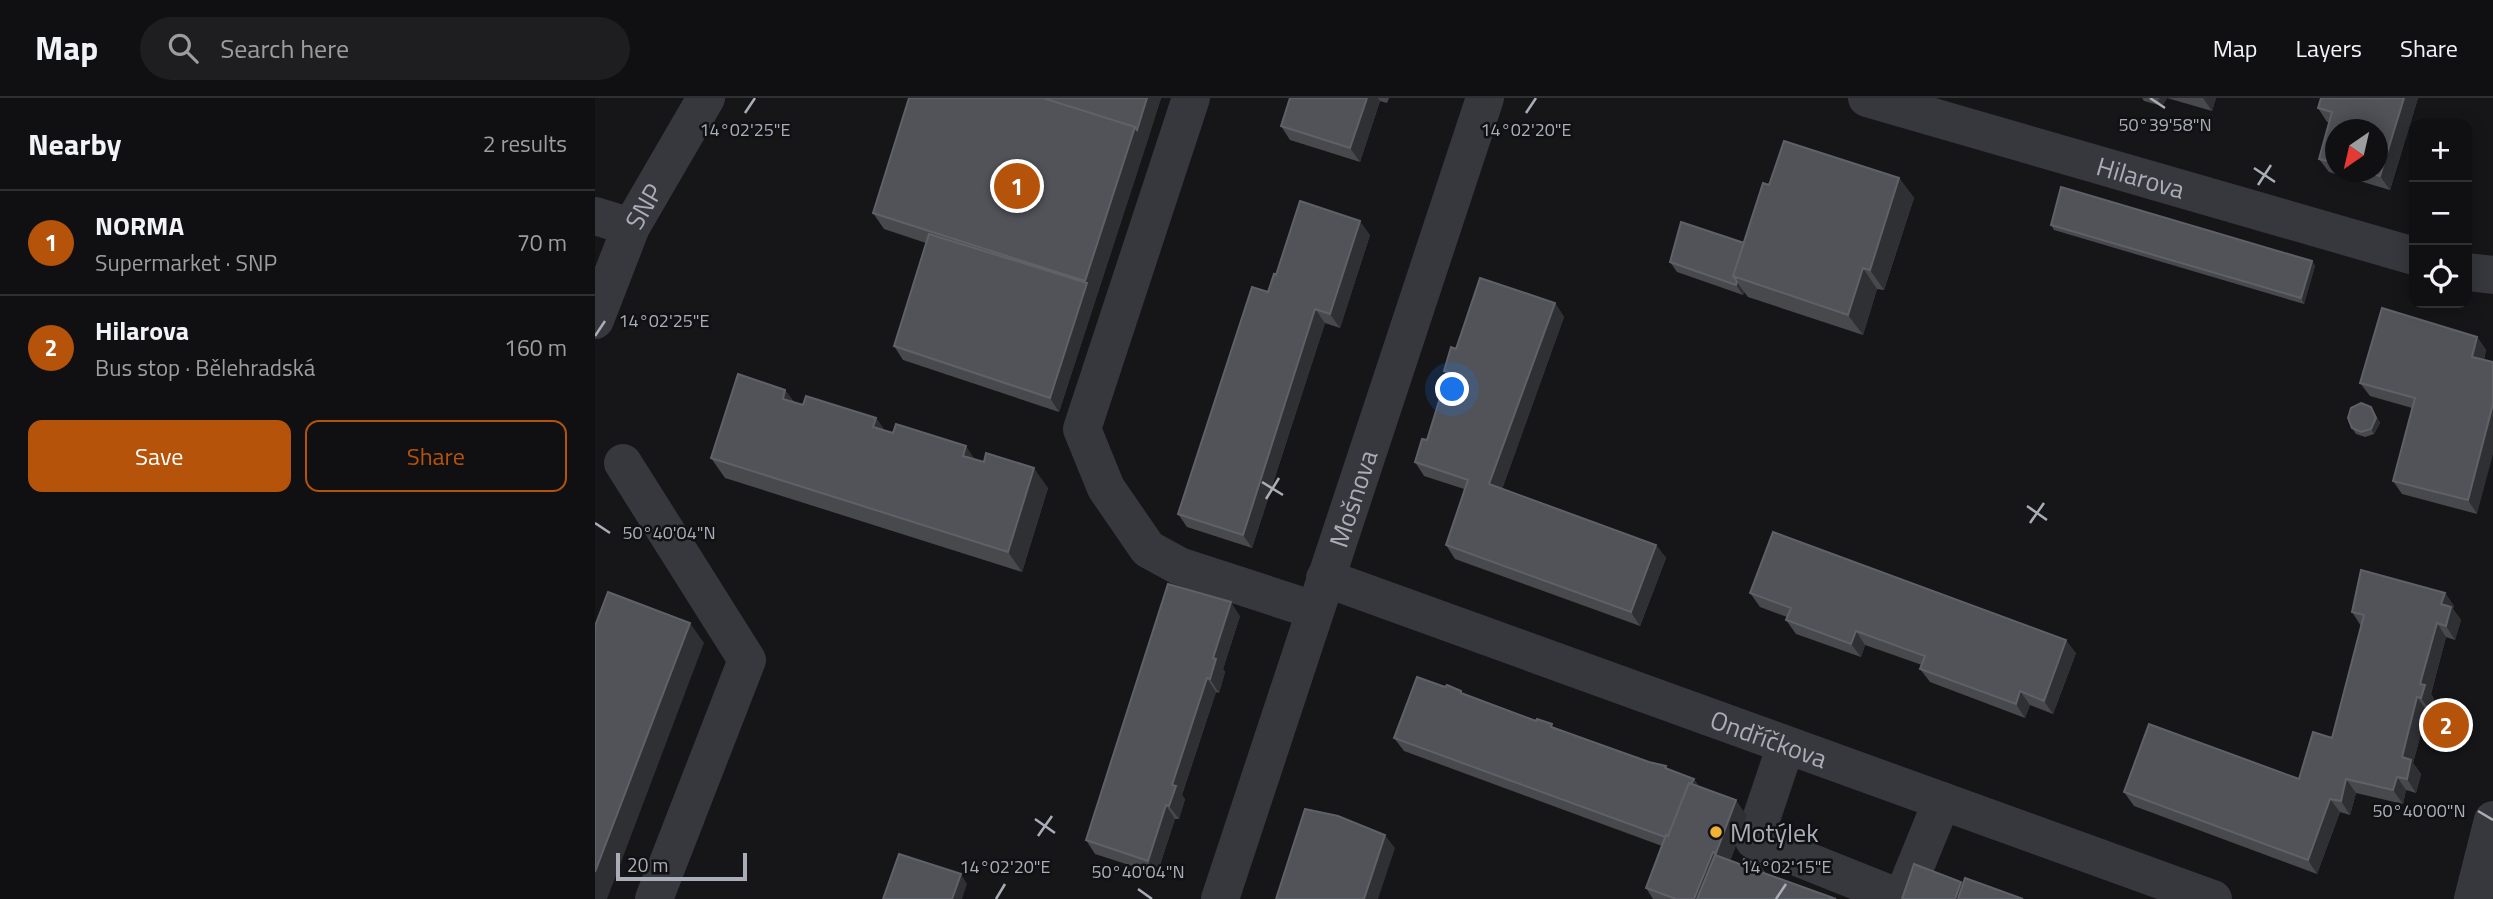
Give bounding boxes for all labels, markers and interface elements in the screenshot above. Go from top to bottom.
search box [140,17,630,80]
text: Map [35,23,98,73]
icon: search [164,29,202,67]
text: Search here [220,29,349,68]
text: Map [2213,30,2258,66]
text: Layers [2296,30,2362,66]
text: Share [2400,30,2458,66]
text: 50°39'58"N [2118,111,2212,138]
text: 14°02'25"E [700,116,791,143]
text: 14°02'20"E [1481,116,1572,143]
north arrow [2325,119,2388,182]
map controls [2409,119,2472,308]
button: + [2409,119,2472,182]
text: Nearby [28,121,121,167]
text: 2 results [483,126,567,161]
street label: Hilarova [2092,146,2189,208]
pin: 1 [994,160,1040,212]
street label: SNP [615,176,672,236]
button: − [2409,182,2472,245]
text: NORMA [95,206,184,245]
text: 1 [45,225,57,260]
text: 70 m [517,225,567,260]
text: Supermarket · SNP [95,245,277,280]
button: locate [2409,245,2472,308]
text: 14°02'25"E [619,307,710,334]
text: Hilarova [95,311,189,350]
text: 2 [45,330,57,365]
text: 160 m [504,330,567,365]
text: Bus stop · Bělehradská [95,350,315,385]
your location [1435,372,1469,406]
button: Save [28,420,291,492]
button: Share [305,420,567,492]
street label: Mošnova [1318,445,1387,552]
text: 50°40'04"N [622,519,716,546]
street label: Ondříčkova [1705,699,1833,778]
pin: 2 [2423,699,2469,751]
text: 50°40'00"N [2372,797,2466,824]
place label: Motýlek [1730,813,1819,852]
marker: Motýlek [1708,824,1724,840]
scale bar [616,850,747,882]
text: 20 m [627,850,668,879]
text: 14°02'20"E [960,853,1051,880]
text: 14°02'15"E [1741,853,1832,880]
text: 50°40'04"N [1091,858,1185,885]

